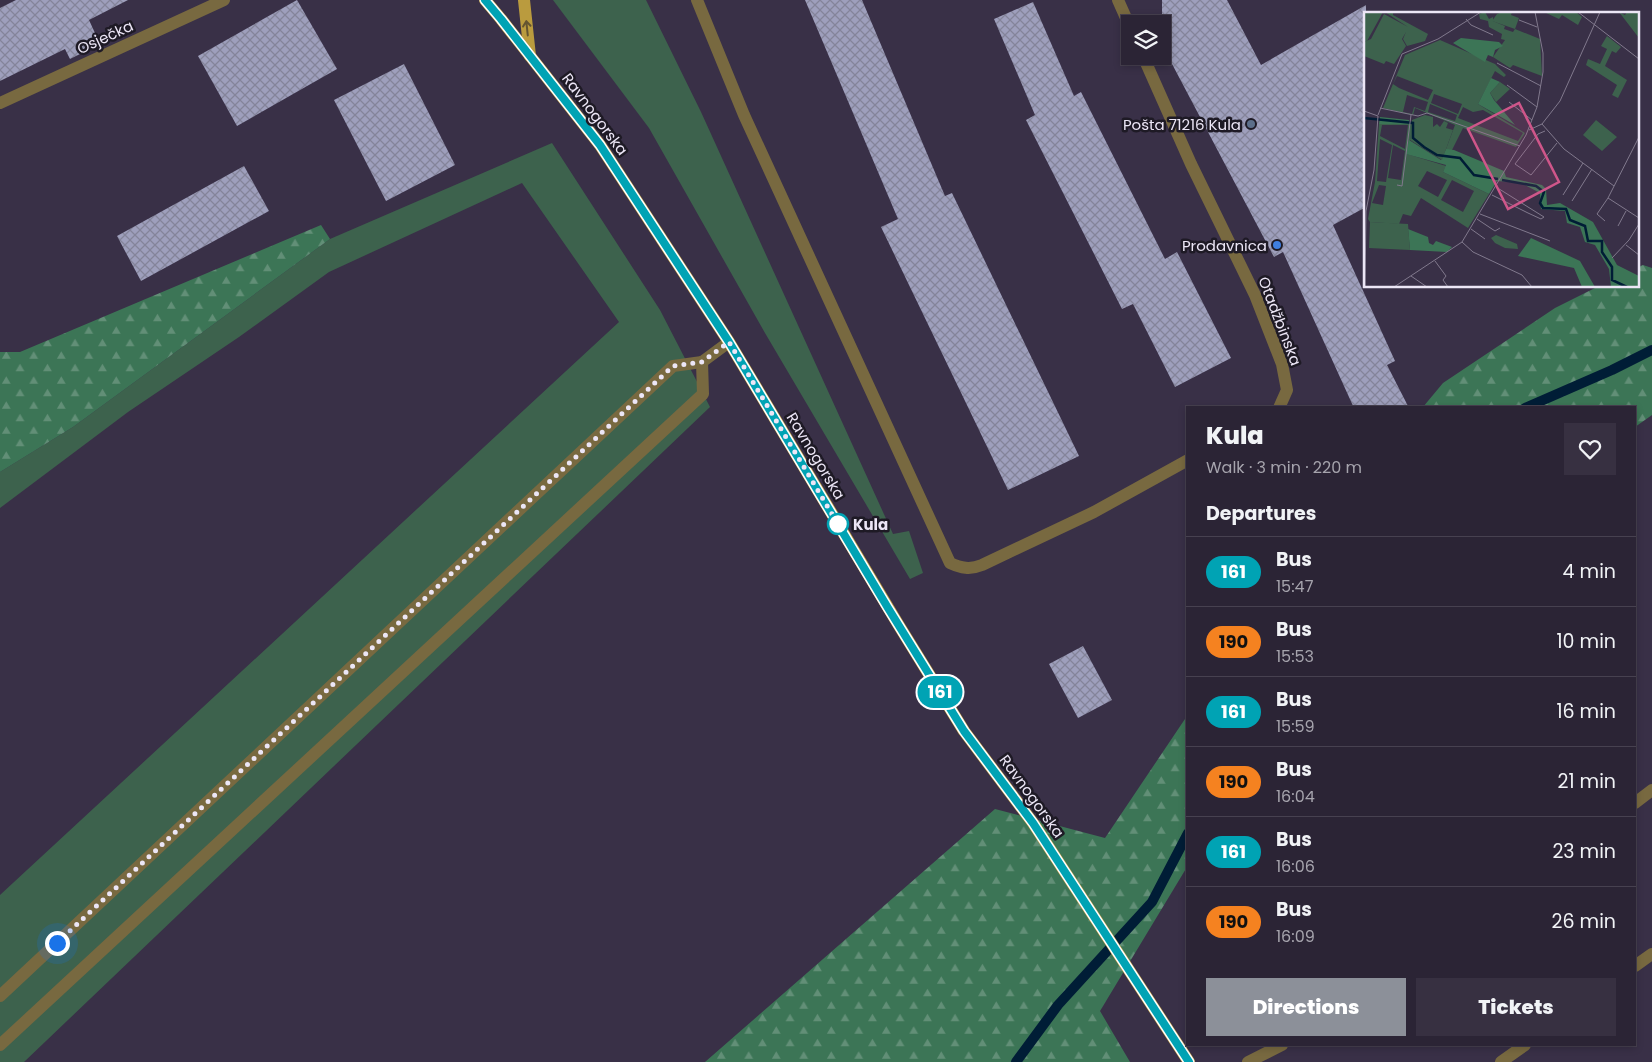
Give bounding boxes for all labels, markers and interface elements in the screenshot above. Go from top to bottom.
inset map [1364,12,1640,288]
street label: Osječka [74,15,136,59]
map controls [1121,15,1171,65]
button: layers [1121,15,1171,65]
one-way arrow [522,20,532,36]
street label: Ravnogorska [557,69,633,159]
place label: Pošta 71216 Kula [1123,114,1241,135]
marker: Pošta 71216 Kula [1245,118,1257,130]
place label: Prodavnica [1182,235,1267,256]
marker: Prodavnica [1271,239,1283,251]
street label: Otadžbinska [1253,274,1307,368]
street label: Ravnogorska [782,409,850,503]
text: Kula [1206,419,1264,452]
button: heart [1564,423,1616,475]
text: Walk · 3 min · 220 m [1206,456,1362,479]
text: Departures [1206,500,1316,527]
marker: Kula [827,513,849,535]
place label: Kula [853,514,888,535]
text: Bus [1276,546,1312,573]
text: 4 min [1563,558,1616,585]
text: 161 [1221,559,1246,584]
text: 15:47 [1276,575,1313,598]
text: Bus [1276,616,1312,643]
text: 10 min [1557,628,1616,655]
text: 190 [1219,629,1248,654]
text: 15:53 [1276,645,1314,668]
line badge: 161 [911,676,969,708]
text: 161 [927,679,953,704]
text: Bus [1276,686,1312,713]
text: 16 min [1556,698,1616,725]
text: 161 [1221,699,1246,724]
text: 15:59 [1276,715,1315,738]
street label: Ravnogorska [995,750,1069,842]
text: Bus [1276,756,1312,783]
text: 21 min [1558,768,1616,795]
text: 190 [1219,769,1248,794]
text: 16:04 [1276,785,1315,808]
text: Bus [1276,826,1312,853]
text: 23 min [1552,838,1616,865]
text: 161 [1221,839,1246,864]
text: 16:06 [1276,855,1315,878]
text: Bus [1276,896,1312,923]
text: 26 min [1552,908,1616,935]
text: 190 [1219,909,1248,934]
text: 16:09 [1276,925,1315,948]
your location [45,931,70,956]
button: Directions [1206,978,1406,1036]
button: Tickets [1416,978,1616,1036]

